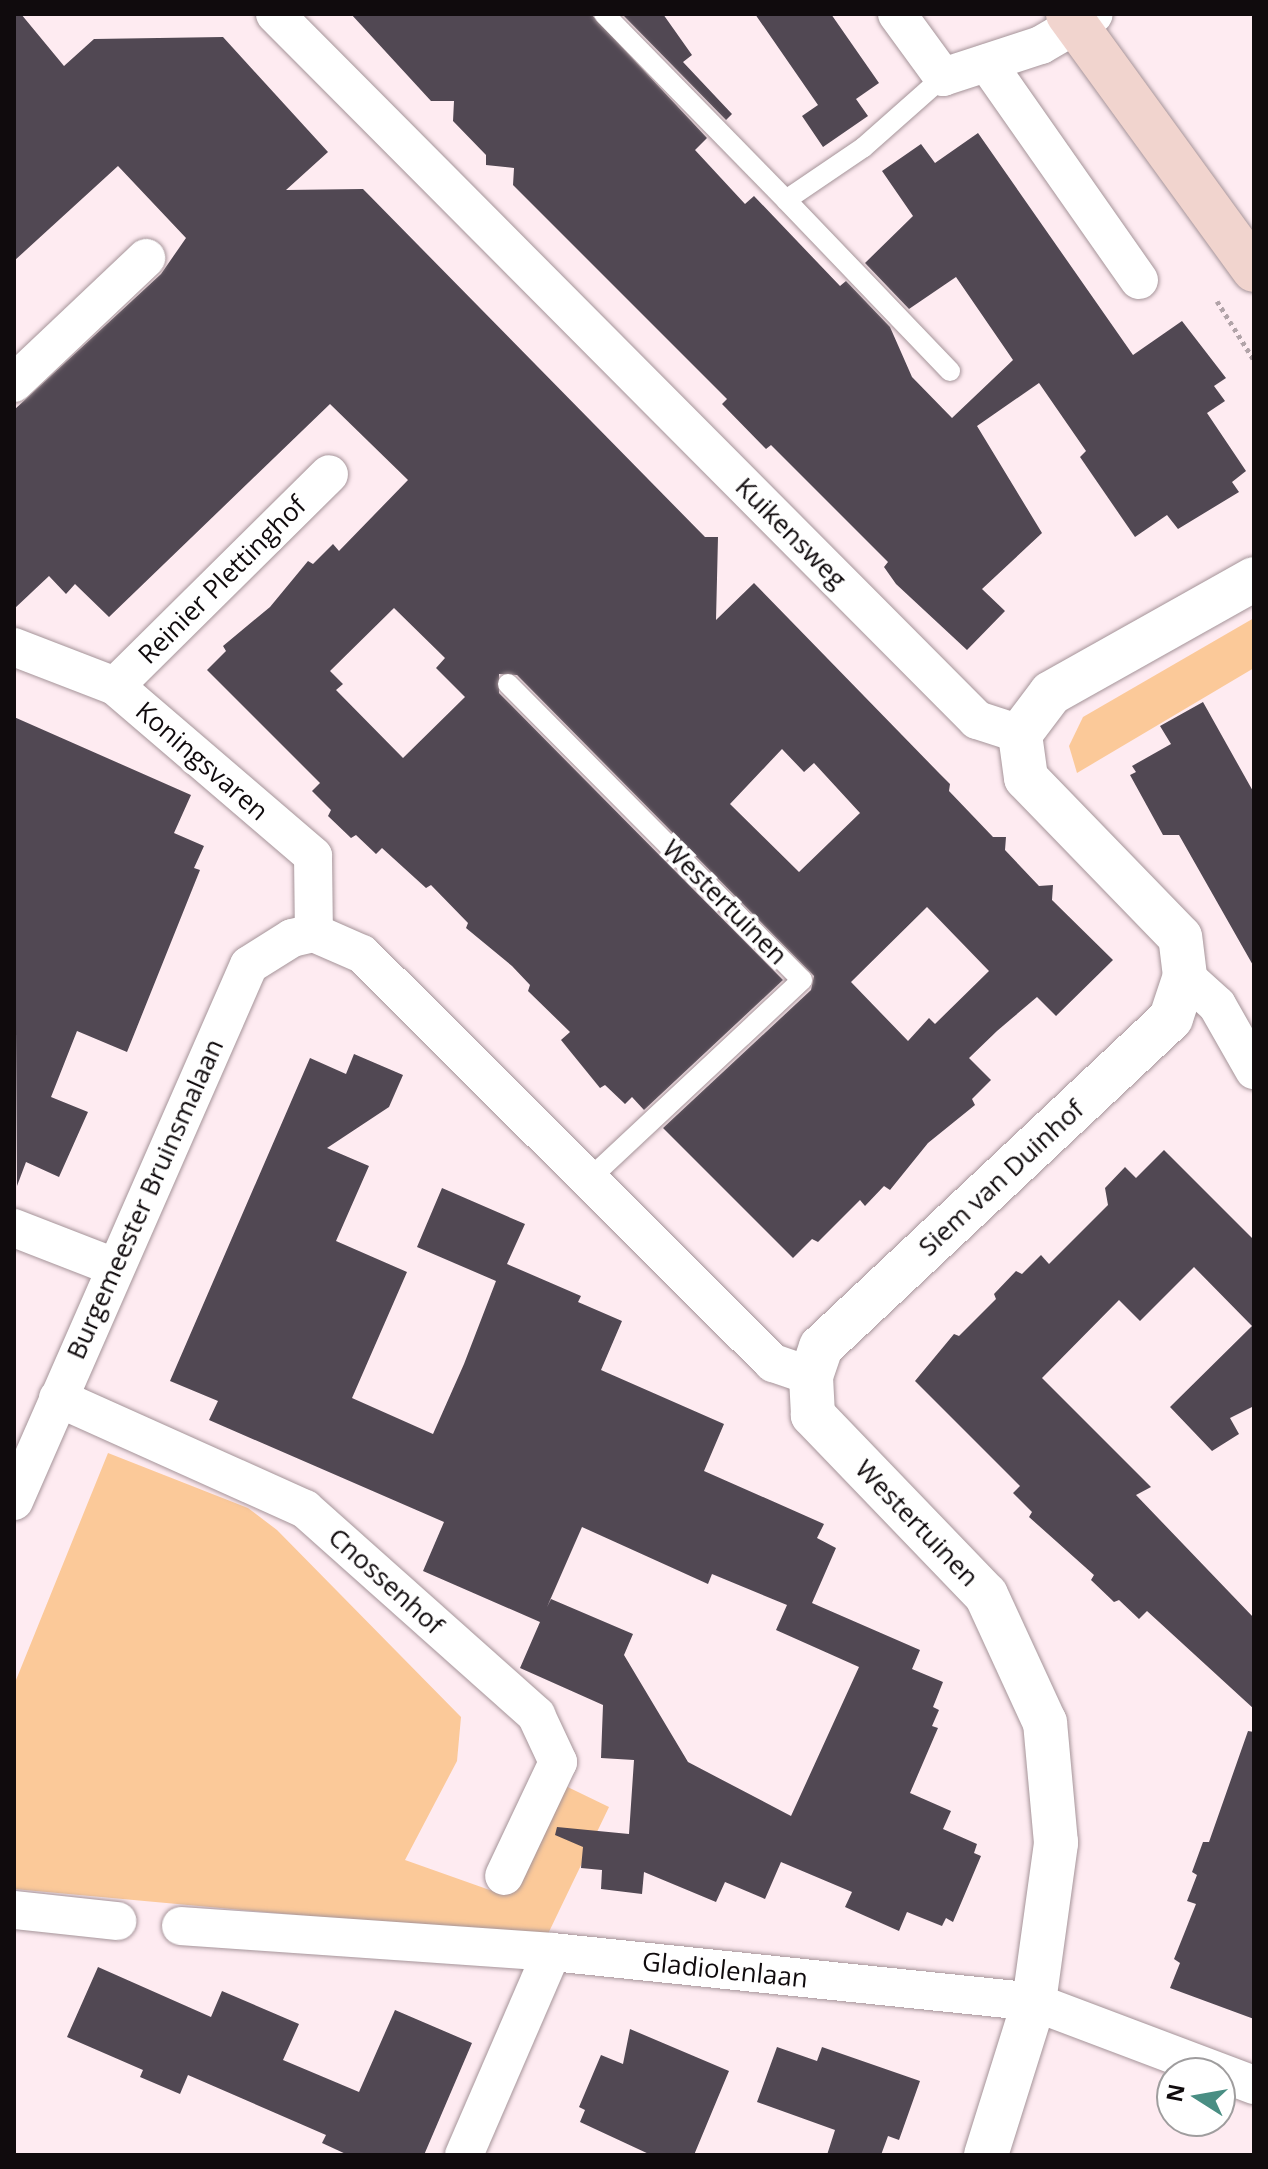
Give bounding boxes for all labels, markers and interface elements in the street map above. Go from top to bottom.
street label: Kuikensweg [729,471,853,595]
street label: Reinier Plettinghof [132,490,312,670]
street label: Koningsvaren [129,695,275,827]
street label: Westertuinen [656,833,794,971]
street label: Burgemeester Bruinsmalaan [60,1034,230,1364]
street label: Siem van Duinhof [912,1094,1090,1262]
street label: Westertuinen [849,1453,985,1593]
street label: Cnossenhof [322,1521,450,1641]
street label: Gladiolenlaan [641,1946,809,1994]
north arrow [1156,2057,1236,2137]
text: N [1158,2081,1191,2104]

